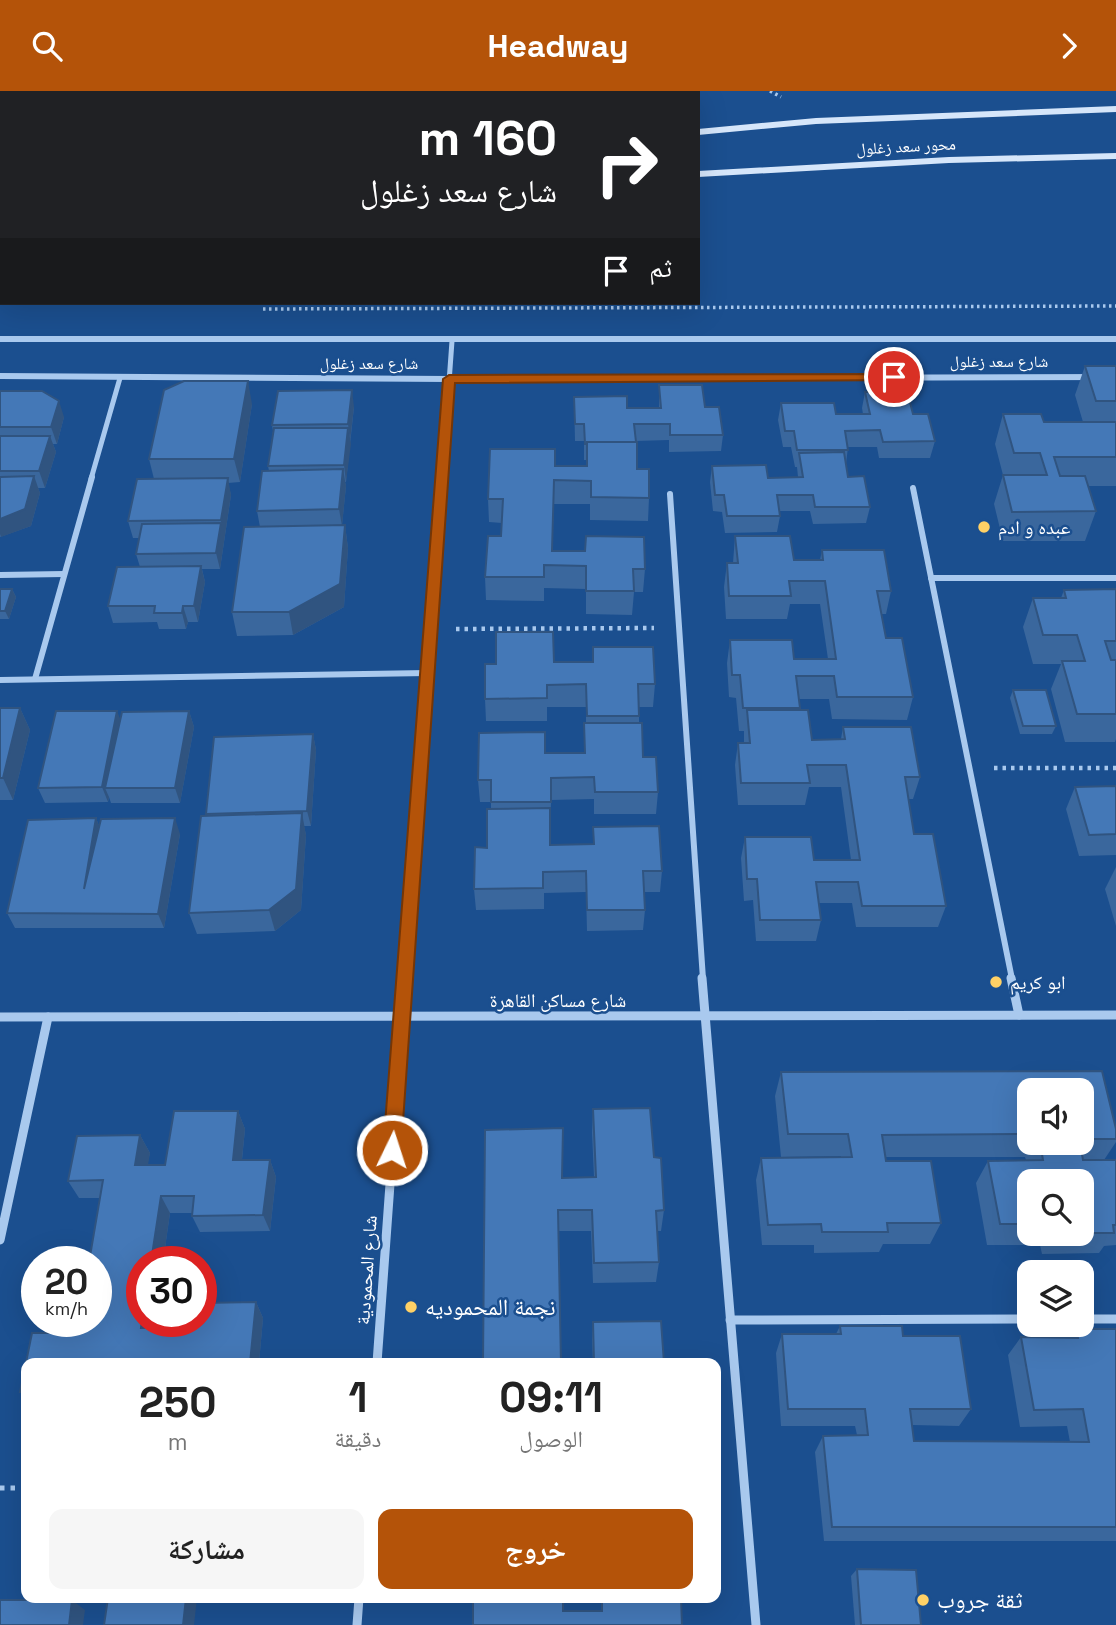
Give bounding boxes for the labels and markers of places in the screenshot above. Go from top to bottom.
pin [864,347,924,407]
place label: عبده و ادم [998,515,1071,541]
marker: عبده و ادم [976,519,992,535]
place label: ابو كريم [1010,970,1066,995]
marker: ابو كريم [988,974,1004,990]
place label: نجمة المحموديه [425,1292,556,1322]
marker: نجمة المحموديه [403,1299,419,1315]
place label: ثقة جروب [937,1585,1023,1615]
marker: ثقة جروب [915,1592,931,1608]

